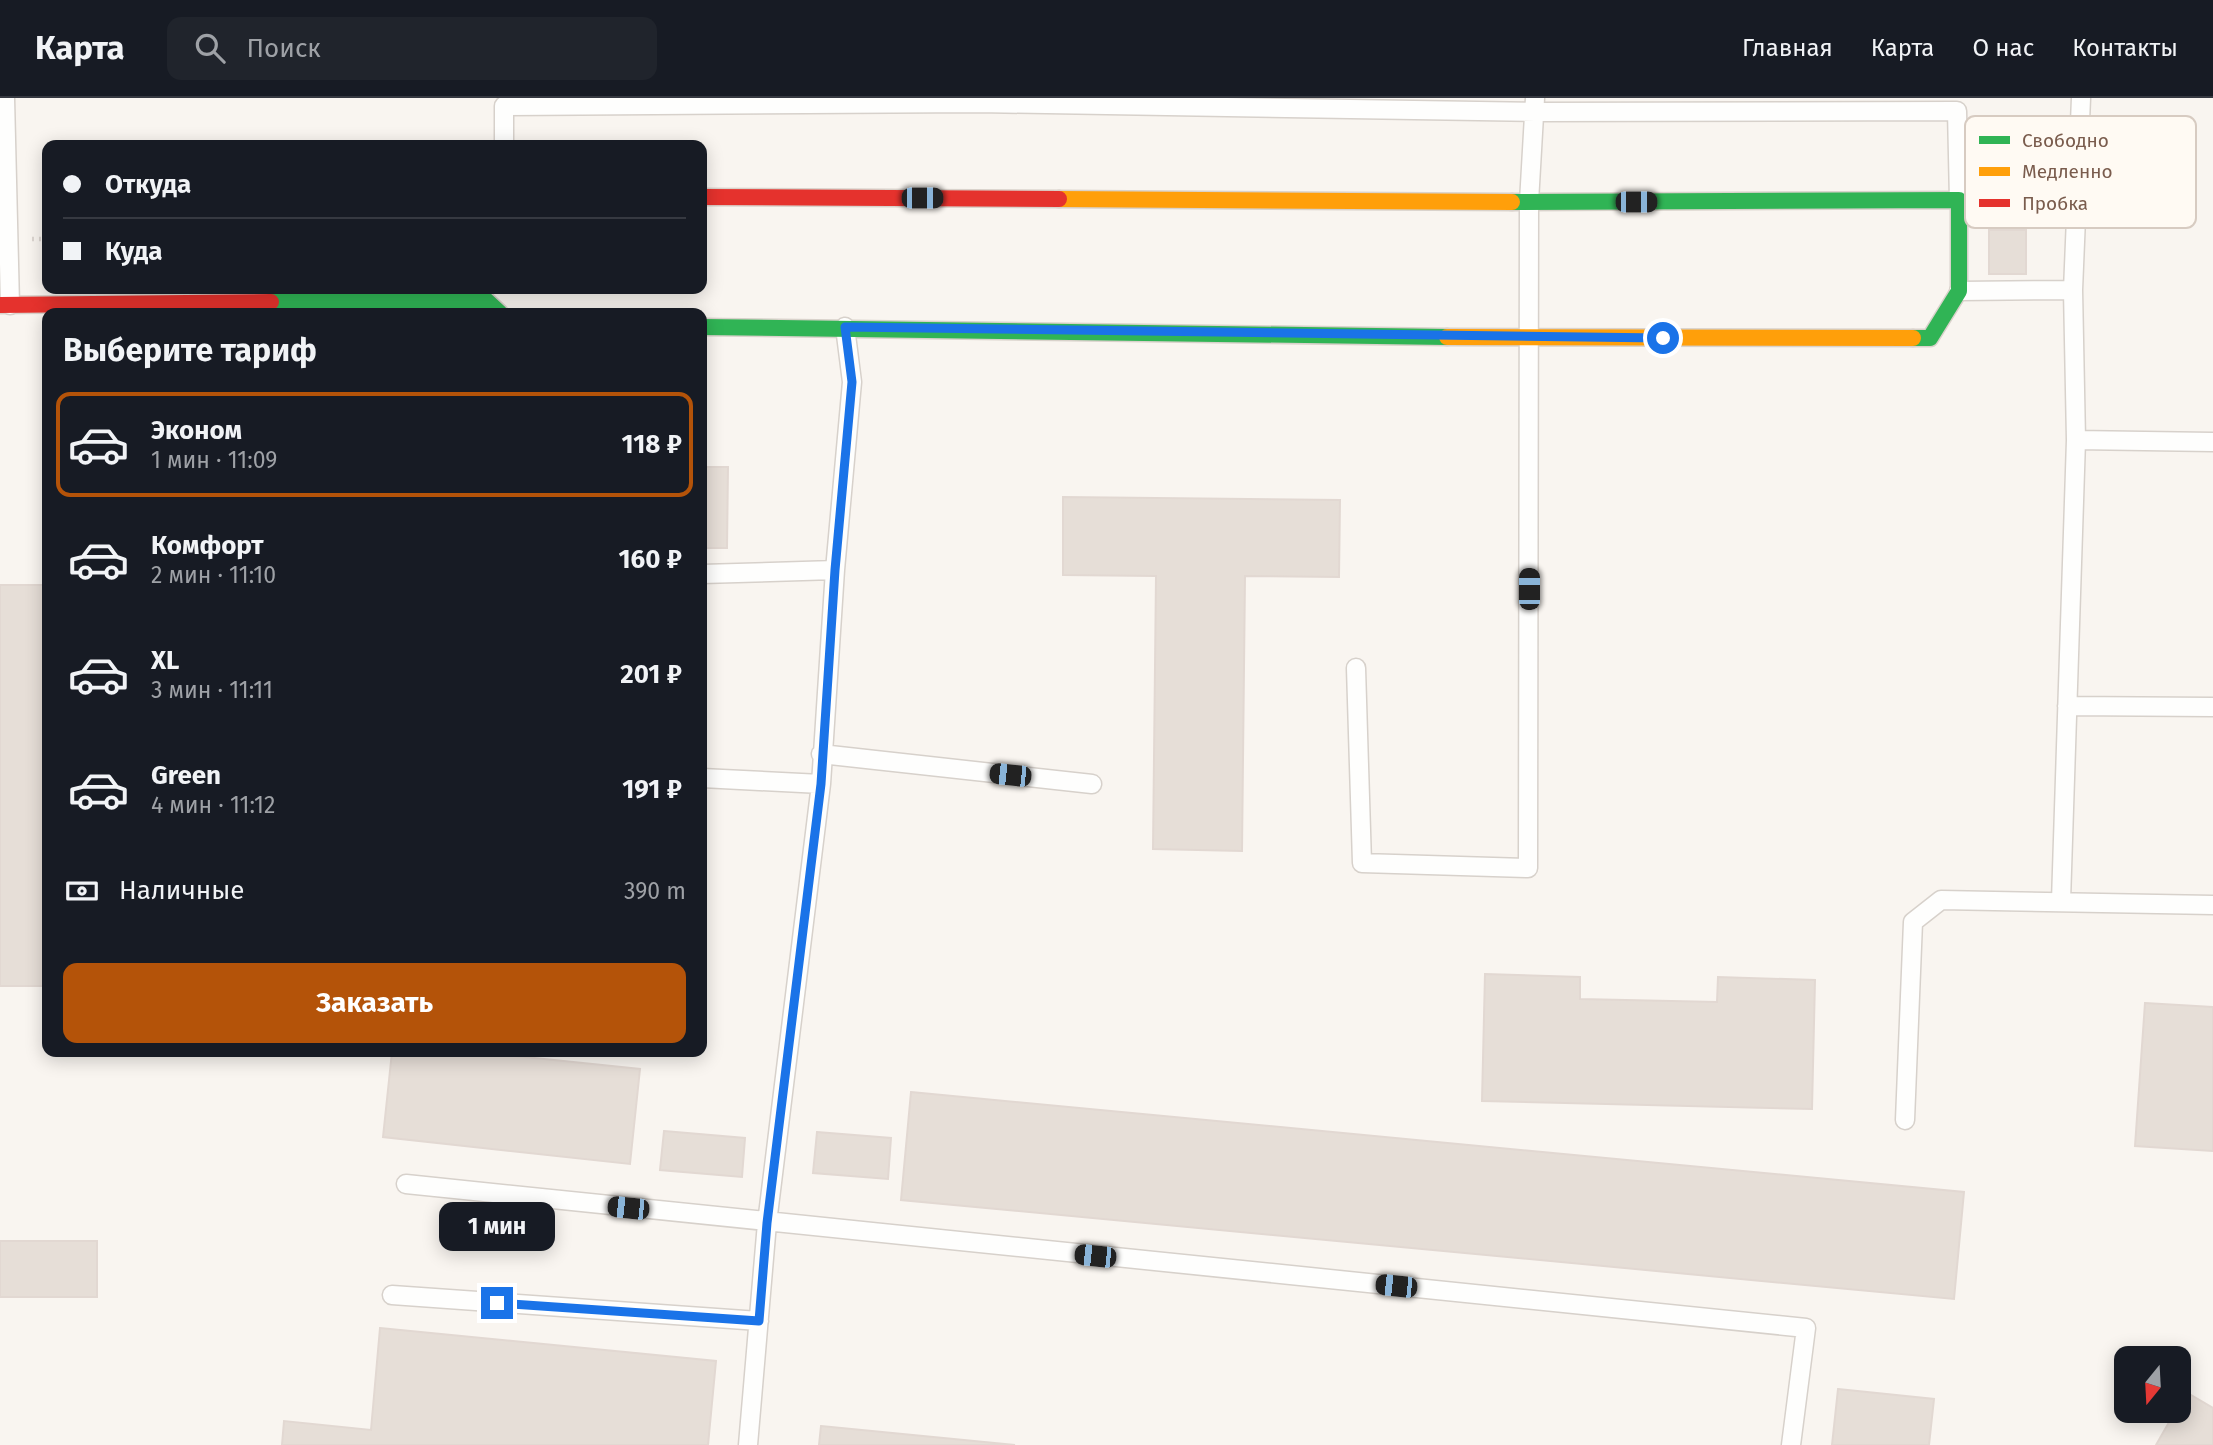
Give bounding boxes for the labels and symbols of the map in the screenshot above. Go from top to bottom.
legend [1965,116,2196,228]
text: Свободно [2022,129,2109,152]
text: Медленно [2022,160,2113,183]
car [902,188,944,209]
car [1616,192,1658,213]
text: Пробка [2022,192,2088,215]
route start [1647,322,1679,354]
car [1519,568,1540,610]
car [989,762,1032,788]
car [607,1195,650,1221]
callout: 1 мин [439,1202,555,1250]
car [1074,1243,1117,1269]
car [1375,1273,1418,1299]
route end [481,1287,513,1319]
north arrow [2114,1346,2191,1423]

